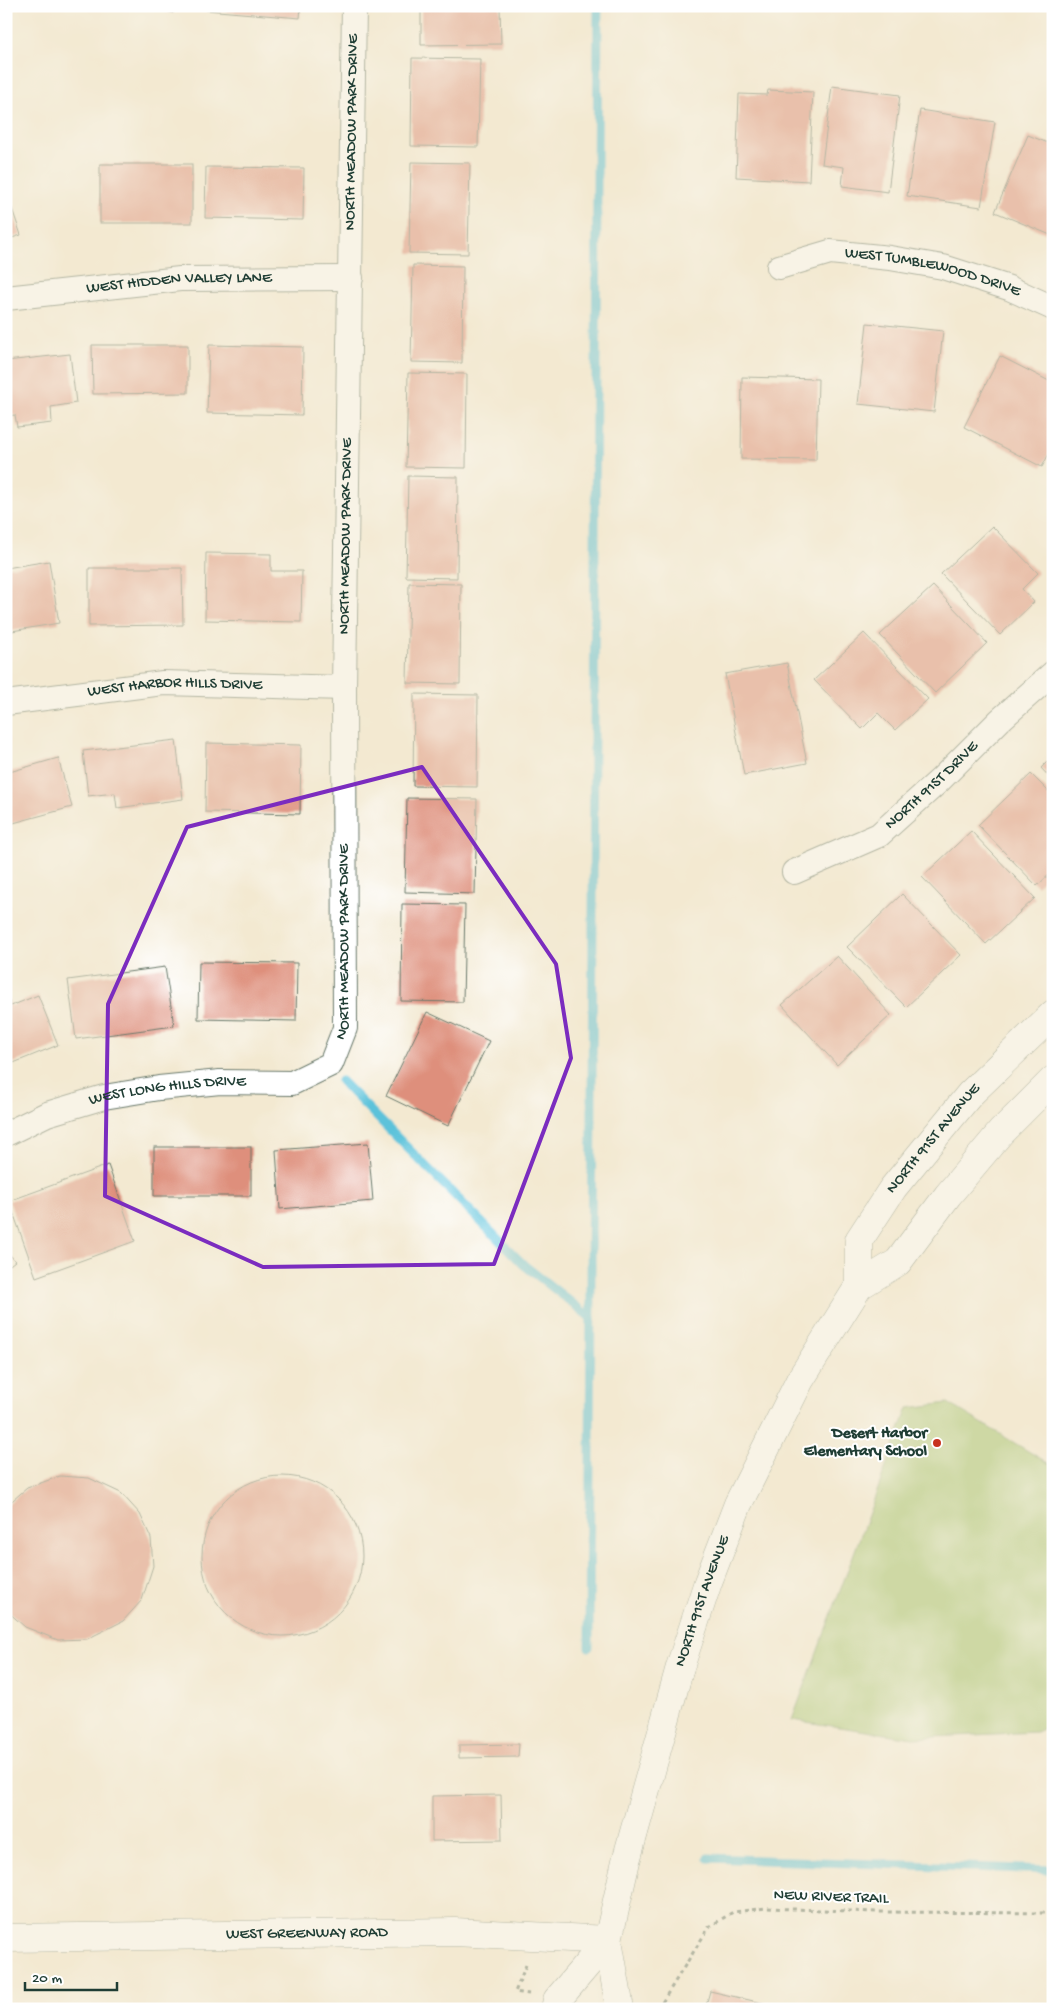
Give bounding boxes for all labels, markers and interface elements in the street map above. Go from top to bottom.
street label: NORTH MEADOW PARK DRIVE [341,33,363,231]
street label: WEST TUMBLEWOOD DRIVE [844,244,1024,302]
street label: WEST HIDDEN VALLEY LANE [85,269,273,299]
street label: NORTH MEADOW PARK DRIVE [335,437,357,634]
street label: WEST HARBOR HILLS DRIVE [86,673,264,702]
street label: NORTH 91ST DRIVE [881,737,983,834]
street label: NORTH MEADOW PARK DRIVE [332,843,355,1043]
street label: WEST LONG HILLS DRIVE [87,1072,247,1110]
street label: NORTH 91ST AVENUE [883,1079,985,1198]
place label: Desert Harbor Elementary School [804,1425,929,1462]
marker: Desert Harbor Elementary School [931,1437,943,1449]
street label: NORTH 91ST AVENUE [671,1532,735,1669]
street label: NEW RIVER TRAIL [773,1887,890,1910]
street label: WEST GREENWAY ROAD [226,1923,389,1945]
scale bar [25,1960,118,1992]
text: 20 m [32,1970,62,1988]

